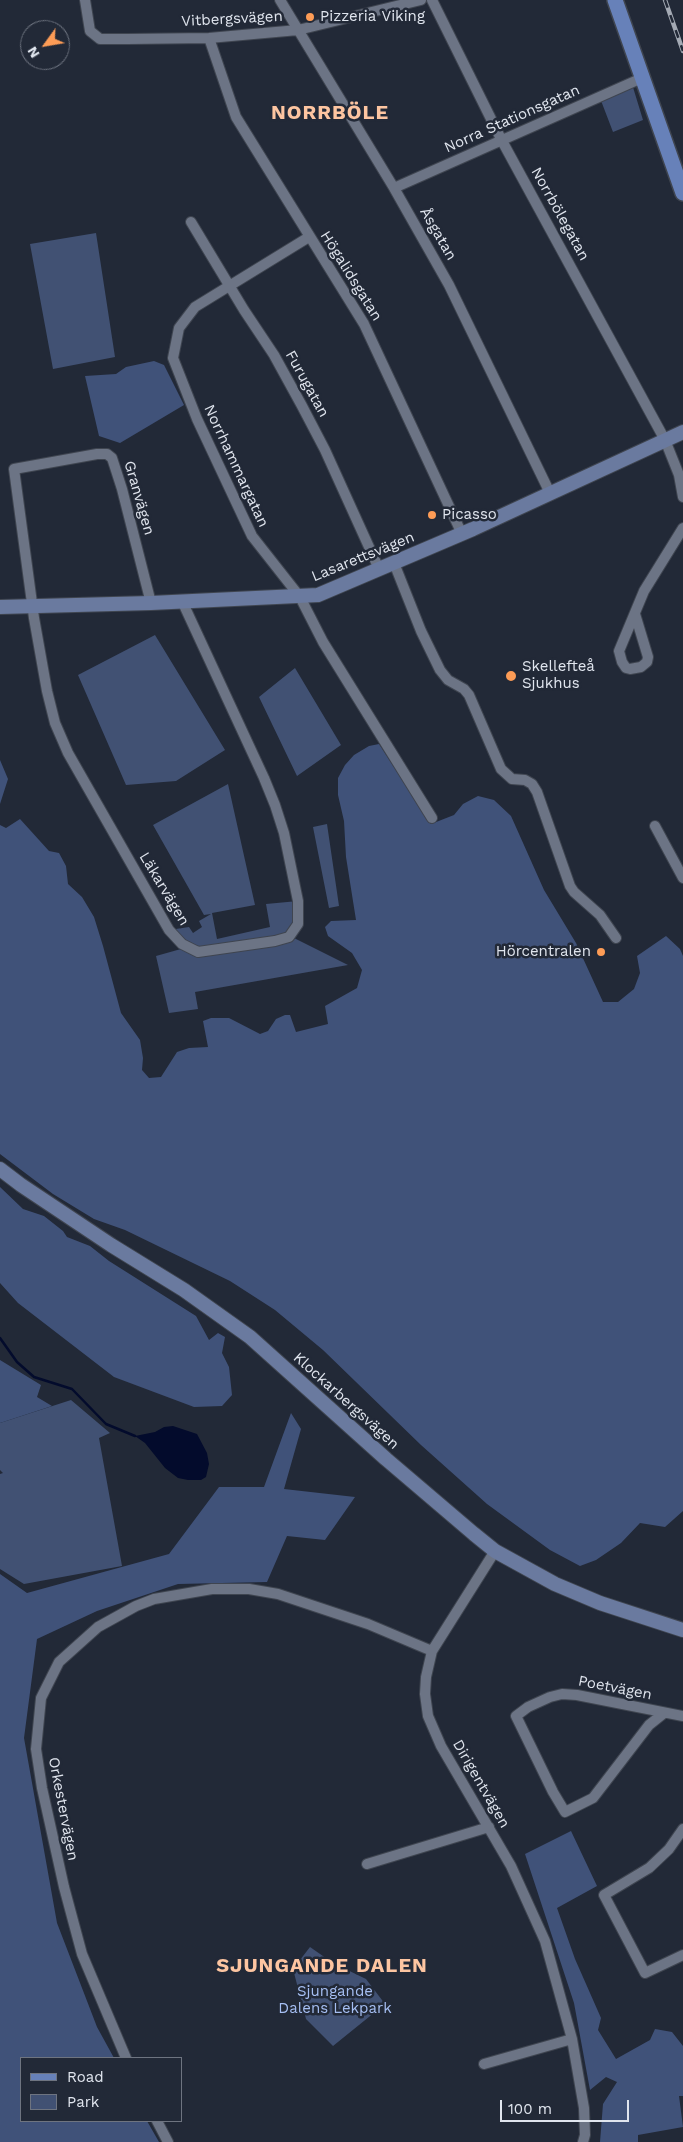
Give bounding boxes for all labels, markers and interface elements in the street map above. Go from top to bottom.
street label: Vitbergsvägen [181,7,283,31]
place label: Pizzeria Viking [320,8,425,26]
marker: Pizzeria Viking [304,11,316,23]
north arrow [20,20,70,70]
text: N [24,44,43,61]
street label: Norra Stationsgatan [442,81,582,157]
district label: NORRBÖLE [270,101,390,125]
street label: Norrbölegatan [527,164,593,264]
street label: Åsgatan [416,204,460,264]
street label: Högalidsgatan [316,228,386,324]
street label: Furugatan [281,348,333,420]
street label: Norrhammargatan [200,402,272,530]
street label: Granvägen [120,459,158,537]
place label: Picasso [442,506,497,524]
marker: Picasso [426,509,438,521]
street label: Lasarettsvägen [309,528,417,586]
place label: Skellefteå Sjukhus [522,658,595,693]
marker: Skellefteå Sjukhus [504,669,518,683]
street label: Läkarvägen [135,849,193,929]
place label: Hörcentralen [496,943,591,961]
marker: Hörcentralen [595,946,607,958]
street label: Klockarbergsvägen [289,1349,403,1453]
street label: Poetvägen [577,1672,653,1704]
street label: Dirigentvägen [448,1737,514,1831]
street label: Orkestervägen [44,1756,82,1862]
district label: SJUNGANDE DALEN [214,1954,430,1978]
park label: Sjungande Dalens Lekpark [278,1983,392,2018]
legend [20,2057,182,2122]
text: Road [67,2068,104,2086]
scale bar [503,2090,632,2122]
text: Park [67,2093,99,2111]
text: 100 m [508,2100,552,2118]

